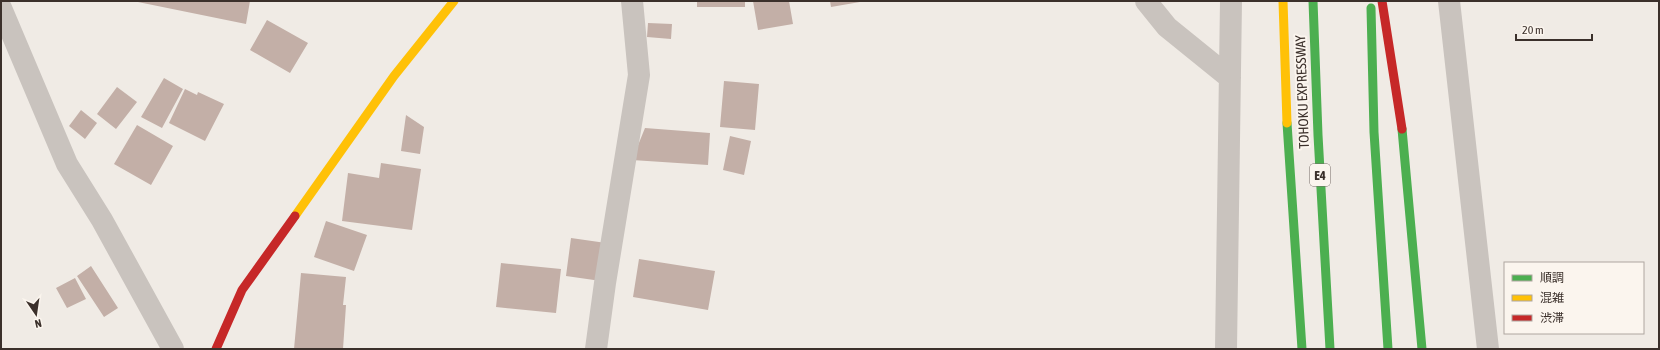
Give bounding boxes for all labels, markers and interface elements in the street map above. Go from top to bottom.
scale bar [1516,16,1592,42]
text: 20 m [1522,23,1544,37]
street label: TOHOKU EXPRESSWAY [1292,34,1312,149]
road number: E4 [1310,164,1330,186]
legend [1504,262,1644,334]
text: 順調 [1540,271,1564,285]
text: 混雑 [1540,291,1564,305]
north arrow [16,294,56,334]
text: 渋滞 [1540,311,1564,325]
text: N [34,317,43,330]

